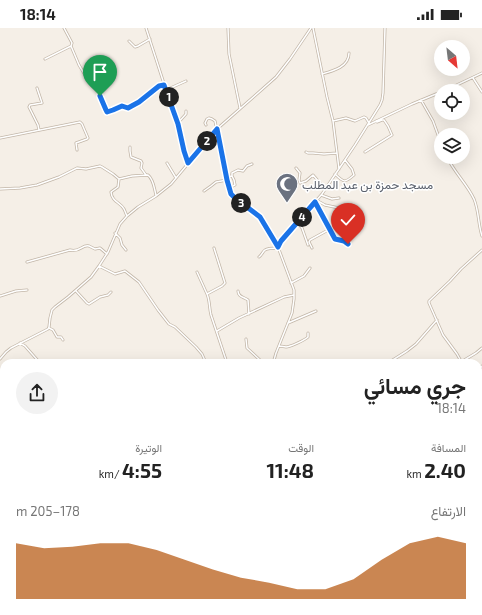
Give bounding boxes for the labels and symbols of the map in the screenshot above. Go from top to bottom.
north arrow [434,40,470,76]
pin [83,55,117,96]
pin: 1 [159,87,179,107]
pin: 2 [197,131,217,151]
mosque icon: مسجد حمزة بن عبد المطلب [274,171,300,204]
place label: مسجد حمزة بن عبد المطلب [302,177,433,193]
pin: 3 [231,193,251,213]
pin [331,203,365,244]
pin: 4 [292,207,312,227]

